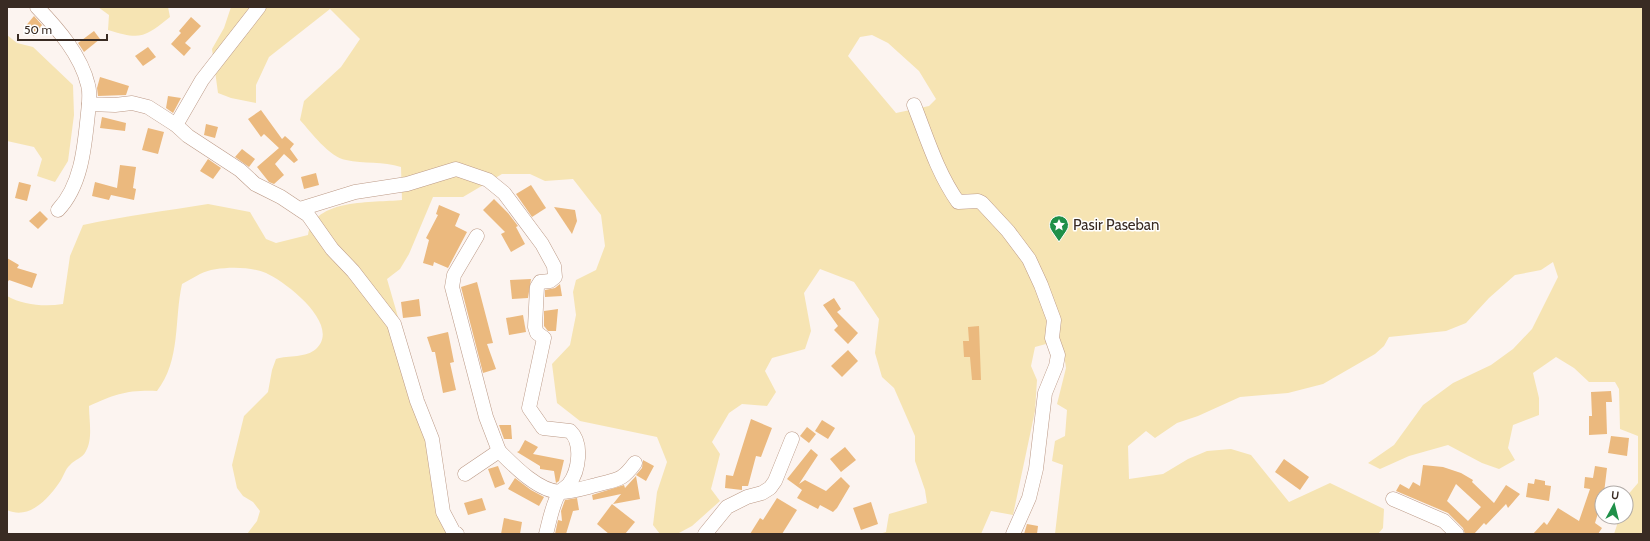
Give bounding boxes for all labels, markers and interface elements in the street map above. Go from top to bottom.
scale bar [18,16,107,42]
text: 50 m [24,22,52,37]
place icon: Pasir Paseban [1048,214,1070,242]
place label: Pasir Paseban [1073,216,1159,234]
north arrow [1594,485,1634,525]
text: U [1610,488,1620,503]

